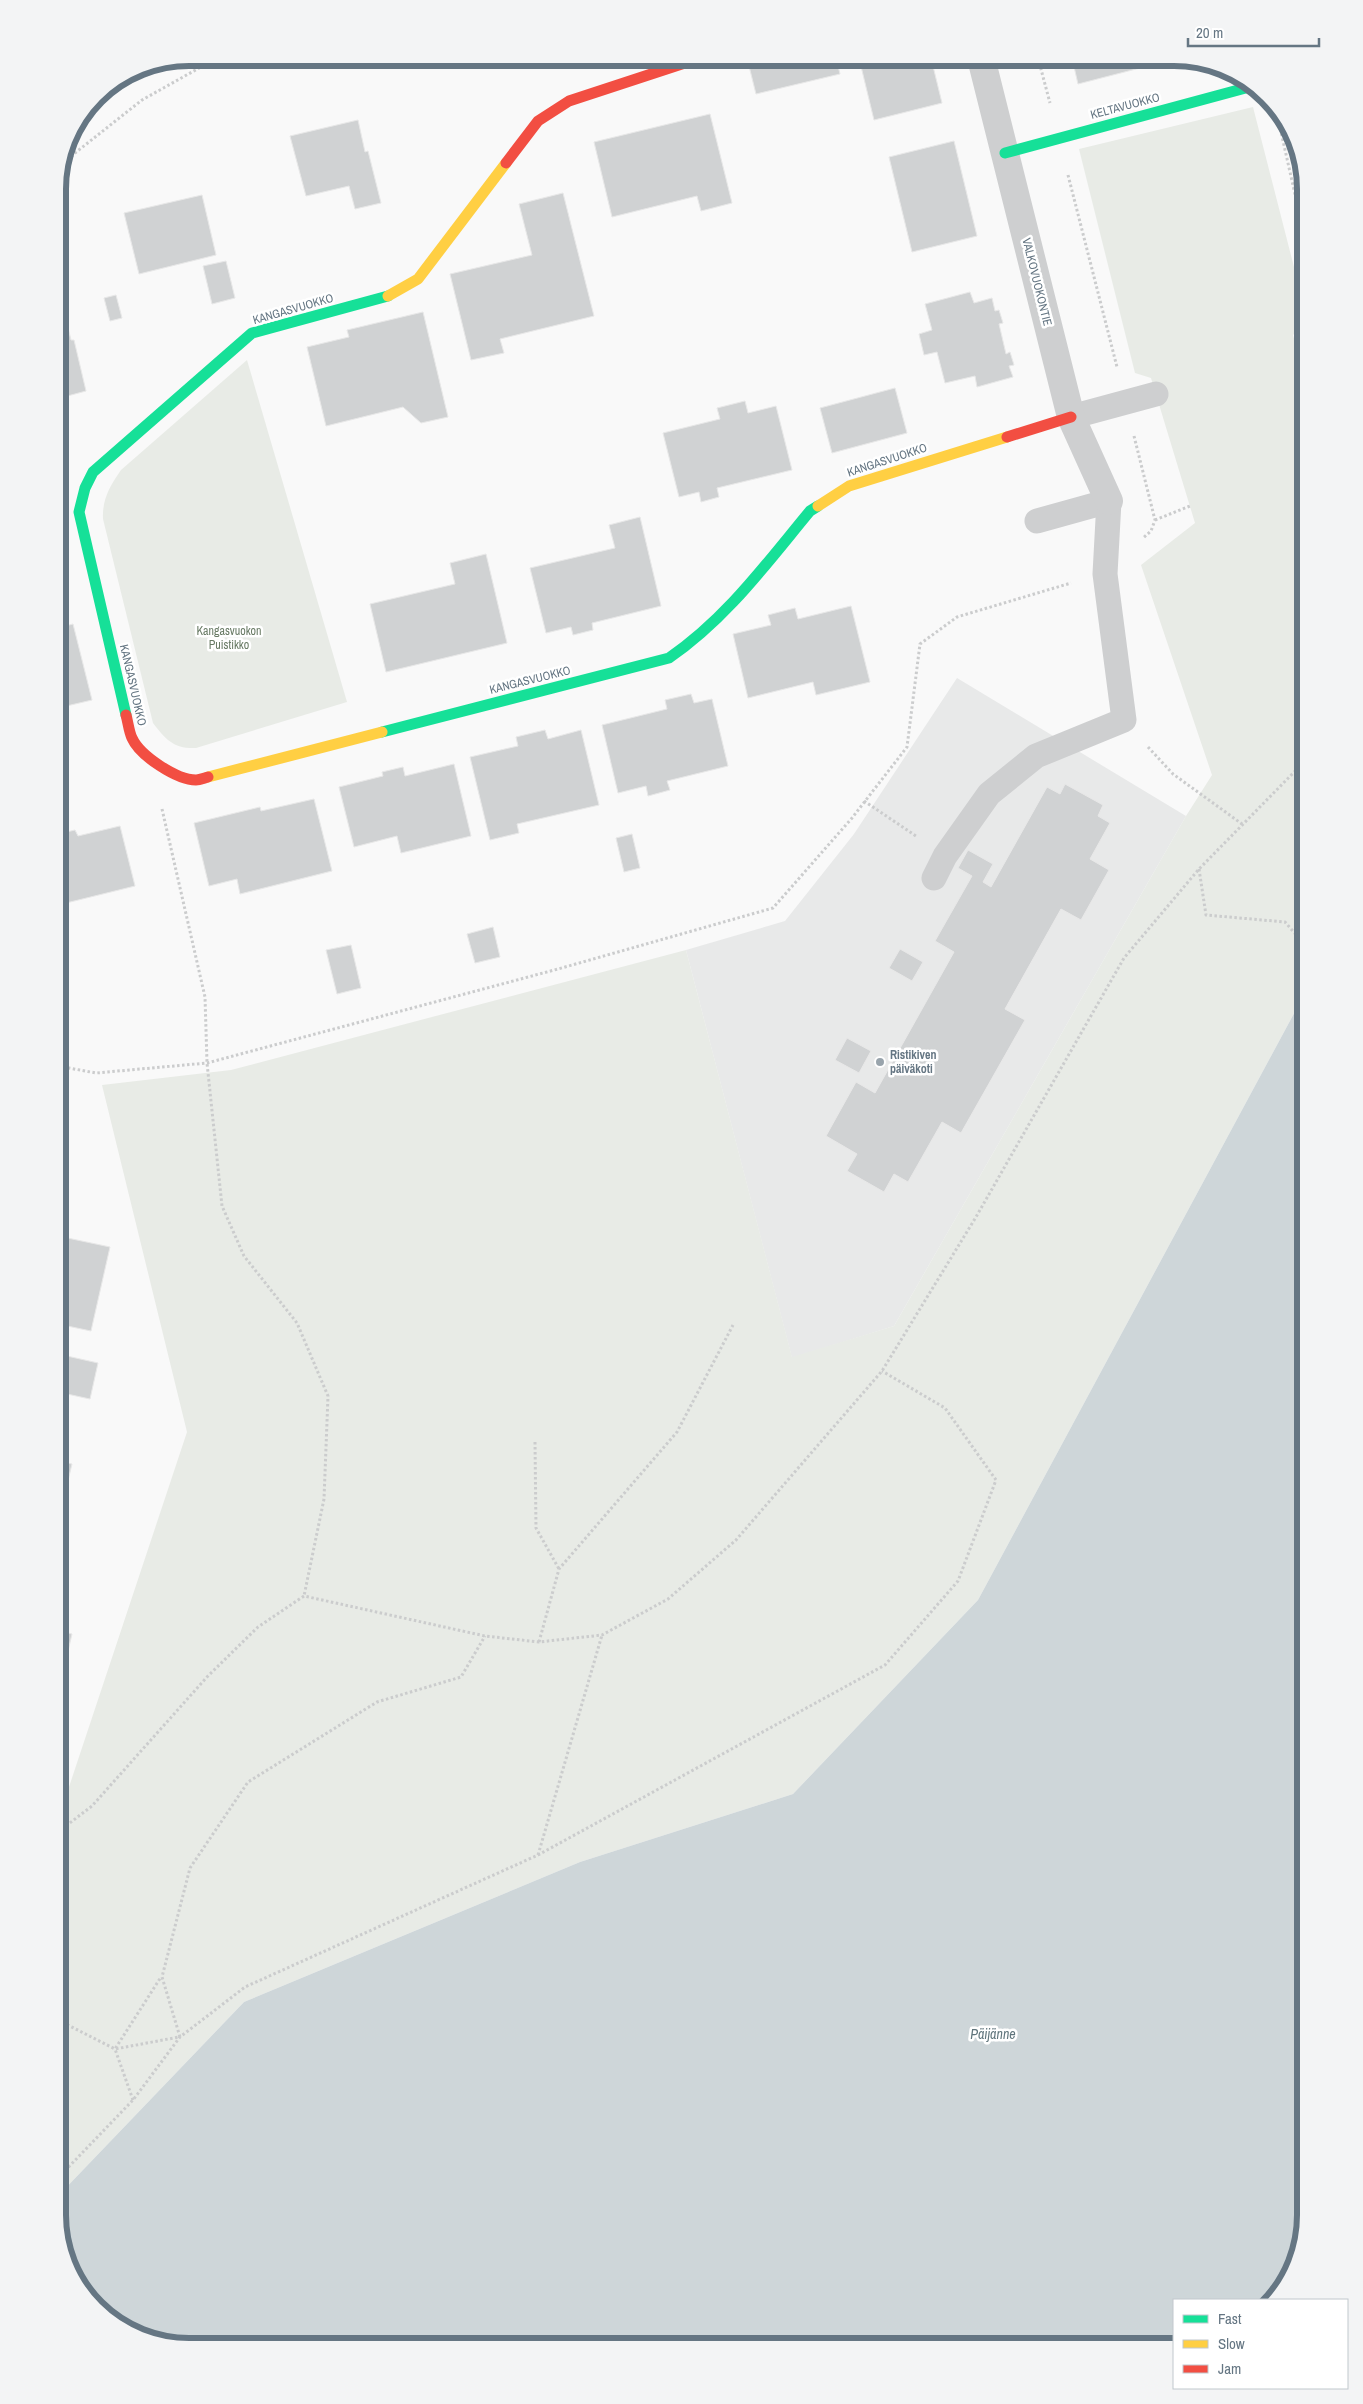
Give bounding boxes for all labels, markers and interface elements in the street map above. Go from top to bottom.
scale bar [1188,15,1319,47]
text: 20 m [1196,22,1223,43]
street label: KELTAVUOKKO [1089,89,1162,123]
street label: VALKOVUOKONTIE [1018,236,1056,328]
street label: KANGASVUOKKO [251,290,335,328]
street label: KANGASVUOKKO [845,439,929,480]
park label: Kangasvuokon Puistikko [196,623,262,653]
street label: KANGASVUOKKO [116,643,150,728]
street label: KANGASVUOKKO [488,662,573,698]
place label: Ristikiven päiväkoti [890,1047,937,1077]
marker: Ristikiven päiväkoti [874,1056,886,1068]
water label: Päijänne [970,2025,1016,2043]
legend [1173,2299,1348,2389]
text: Fast [1218,2308,1242,2329]
text: Slow [1218,2333,1245,2354]
text: Jam [1218,2358,1241,2379]

